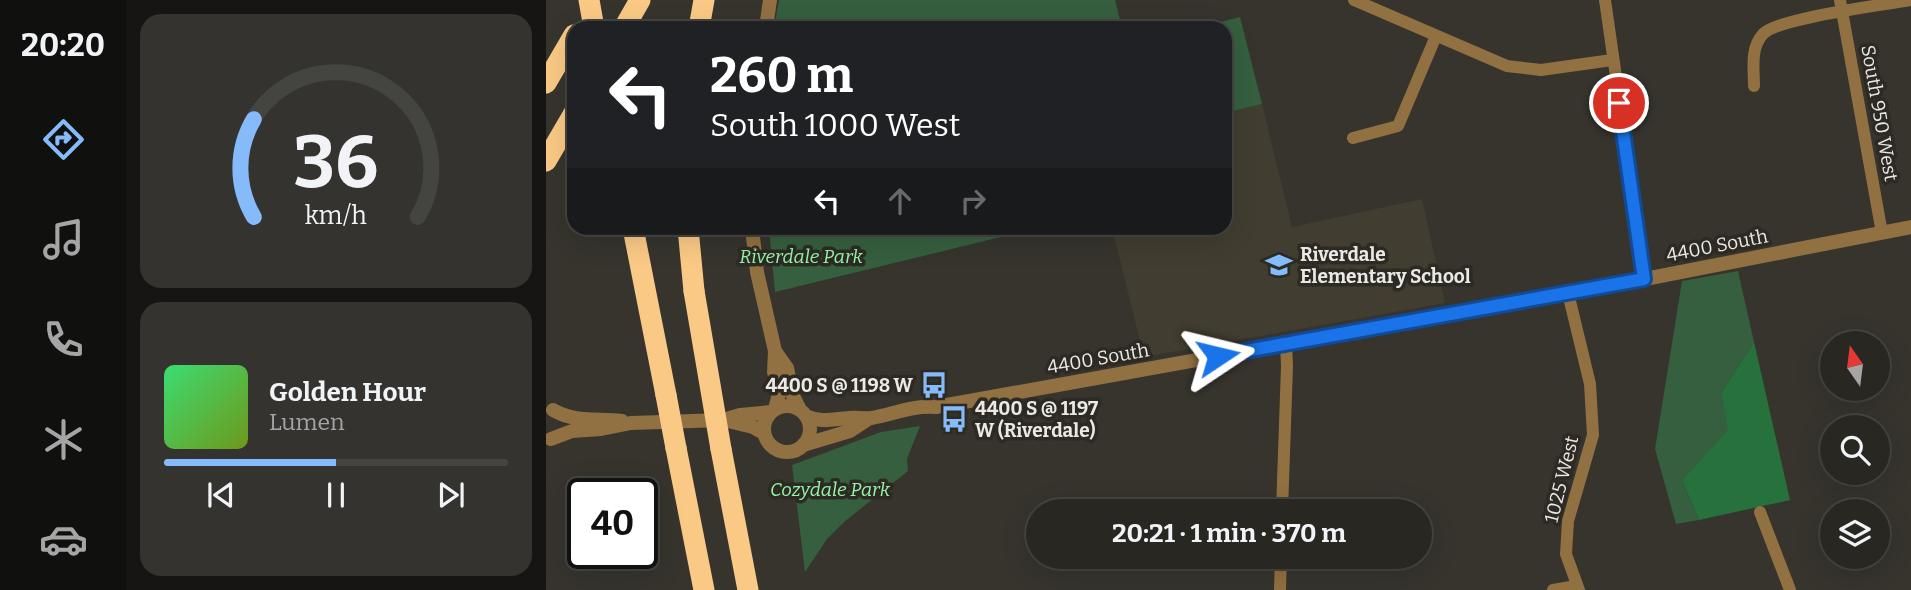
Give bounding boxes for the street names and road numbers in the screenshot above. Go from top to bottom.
street label: South 950 West [1856,43,1903,183]
street label: 4400 South [1664,224,1770,267]
street label: 4400 South [1045,338,1151,379]
street label: 1025 West [1540,433,1583,525]

